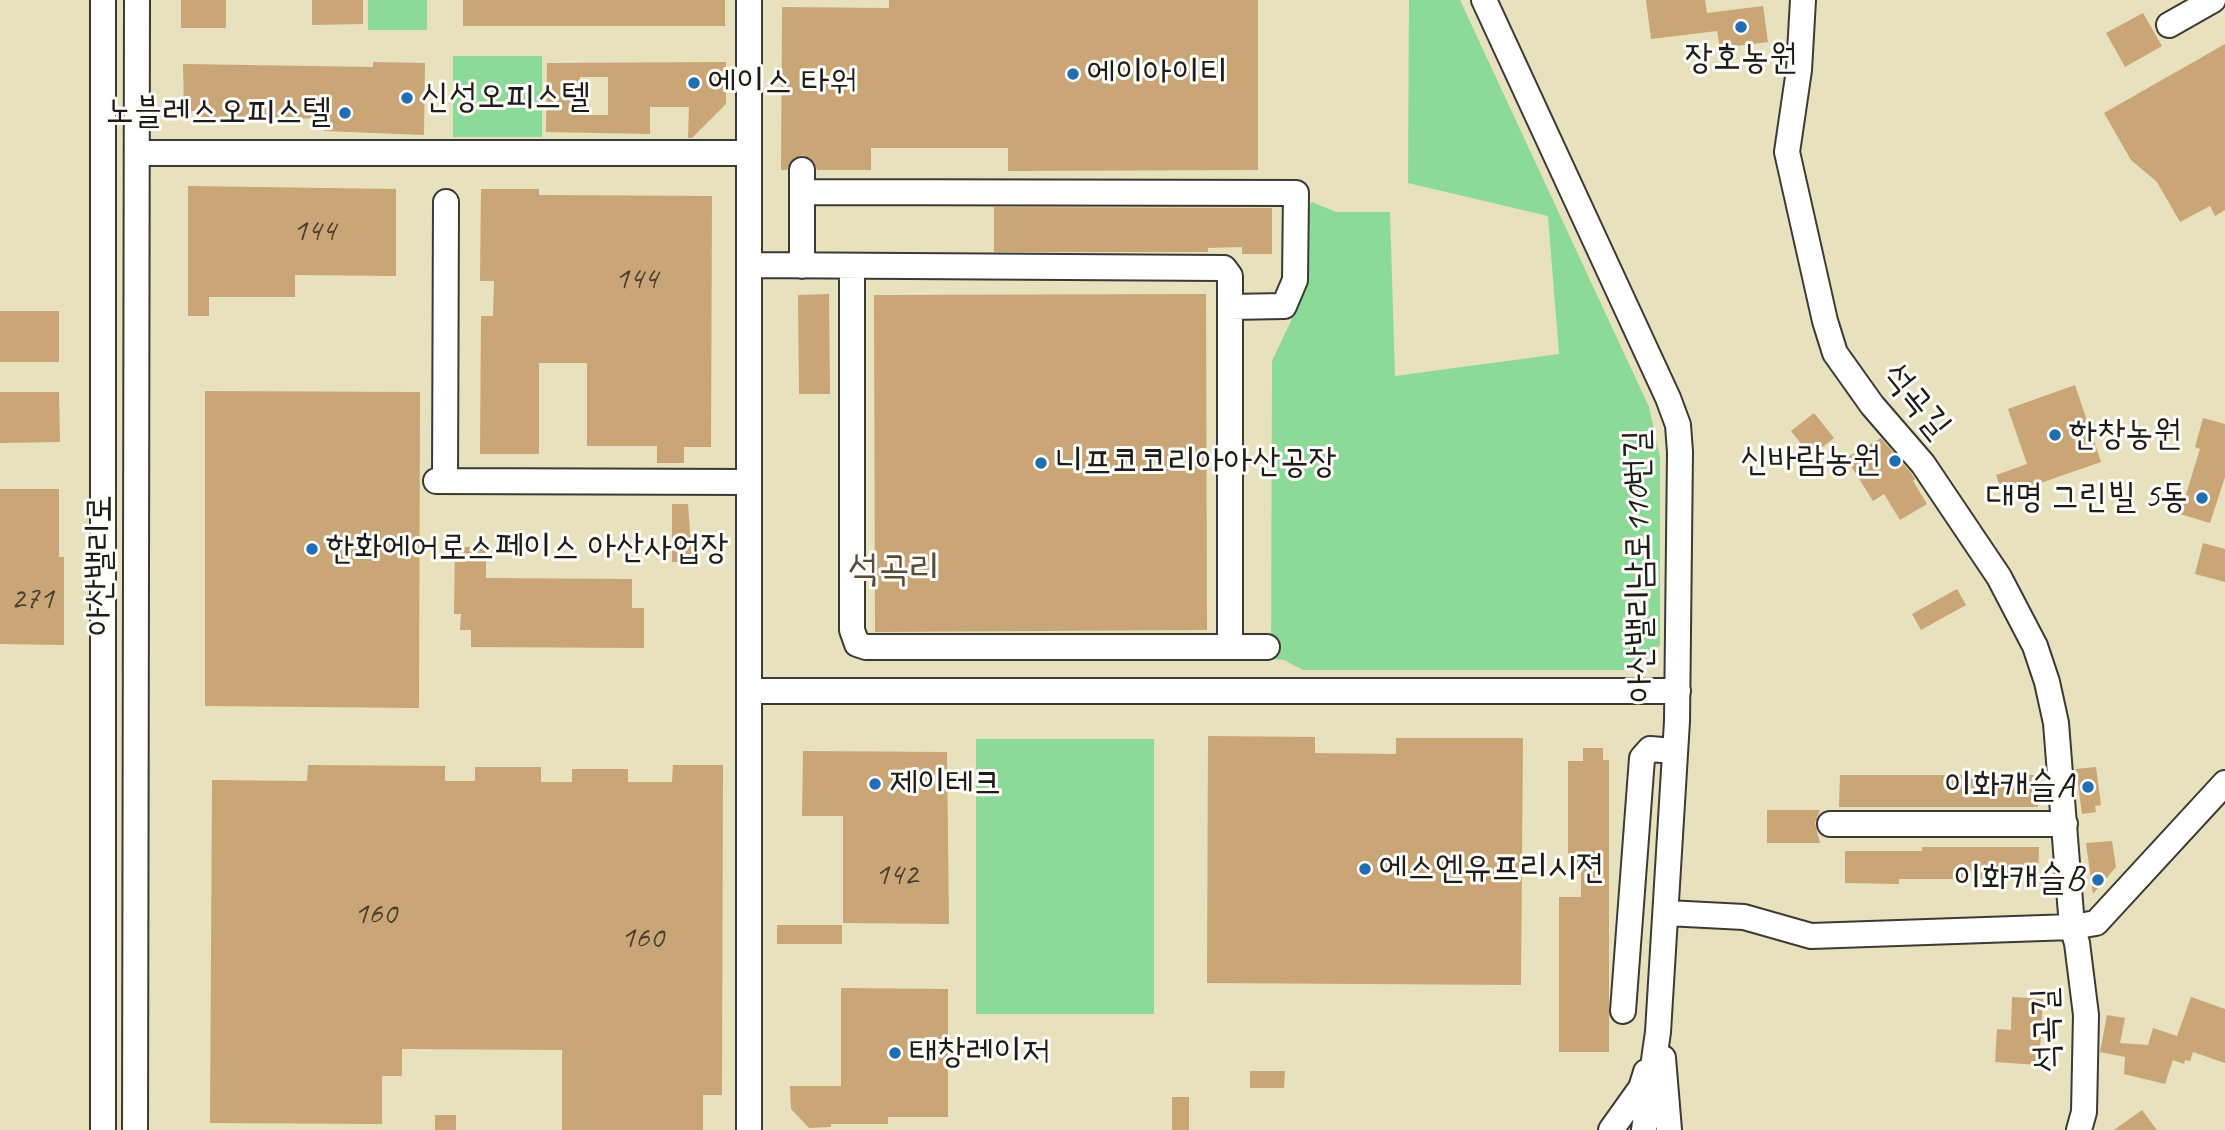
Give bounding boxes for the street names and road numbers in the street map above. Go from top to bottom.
street label: 석곡길 [1873,355,1959,447]
street label: 아산밸리남로110번길 [1617,429,1663,703]
street label: 아산밸리로 [80,495,122,635]
street label: 석곡길 [2025,987,2069,1073]

